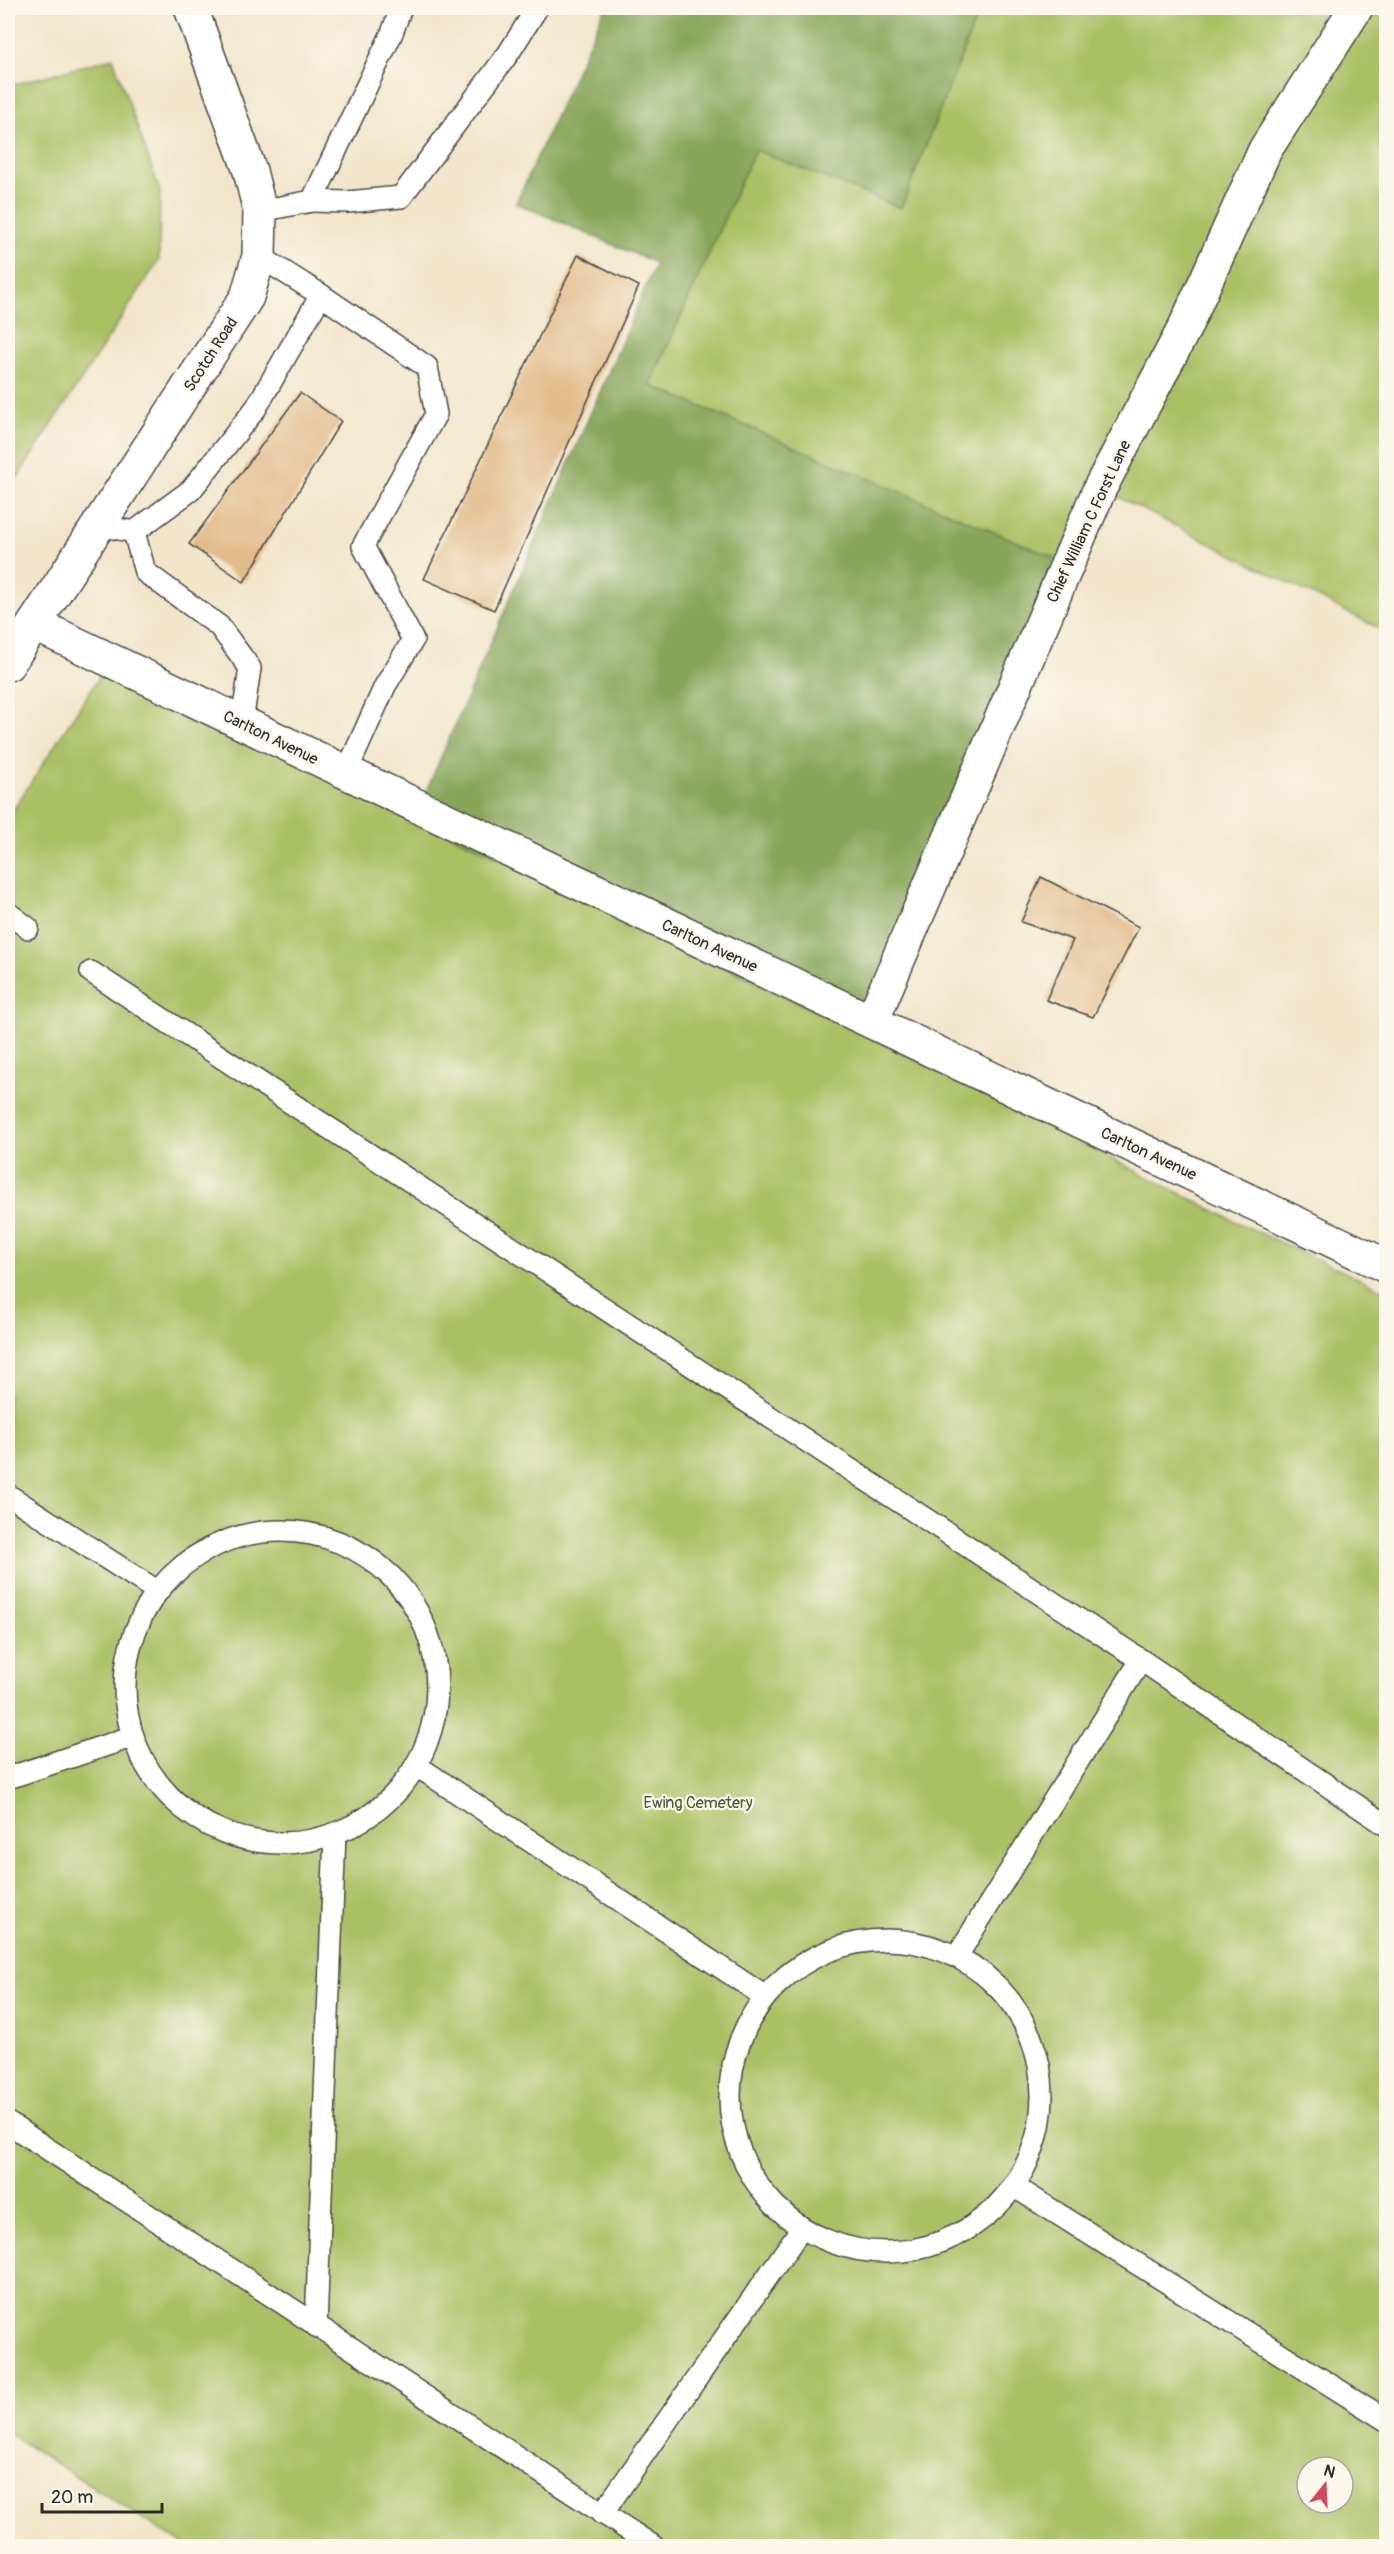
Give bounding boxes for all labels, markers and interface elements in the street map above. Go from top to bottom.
street label: Scotch Road [179,314,242,396]
street label: Chief William C Forst Lane [1042,437,1135,606]
street label: Carlton Avenue [220,706,322,770]
street label: Carlton Avenue [658,915,761,977]
street label: Carlton Avenue [1097,1123,1200,1185]
park label: Ewing Cemetery [644,1793,753,1813]
north arrow [1295,2455,1355,2515]
text: N [1321,2461,1338,2483]
scale bar [42,2476,162,2514]
text: 20 m [51,2486,93,2509]

